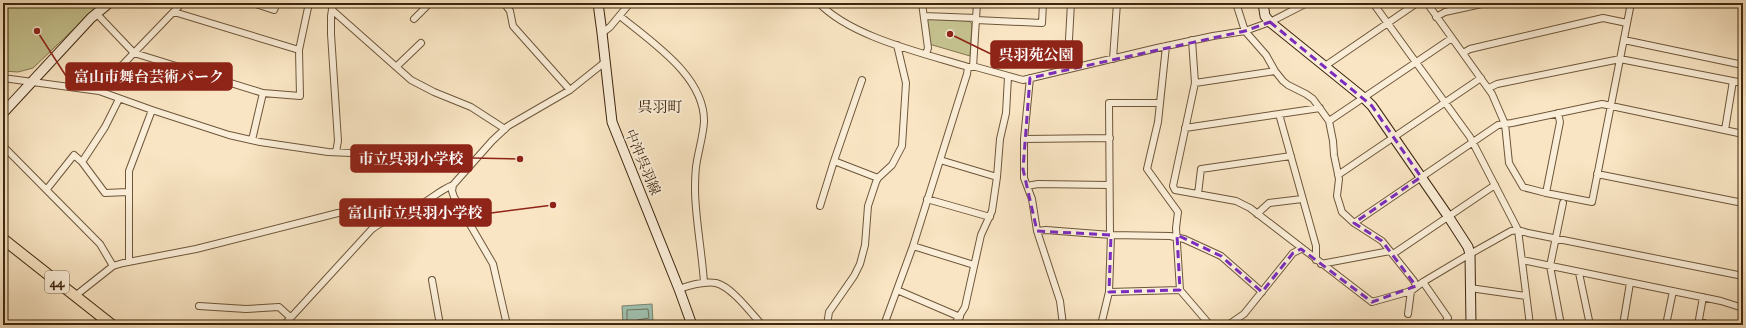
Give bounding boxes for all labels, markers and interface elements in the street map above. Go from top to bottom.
callout: 呉羽苑公園 [991,41,1082,68]
text: 呉羽苑公園 [998,46,1074,64]
callout: 富山市舞台芸術パーク [66,63,232,90]
text: 富山市舞台芸術パーク [74,68,224,86]
district label: 呉羽町 [637,98,683,116]
street label: 中沖呉羽線 [621,127,664,198]
callout: 市立呉羽小学校 [351,145,472,172]
text: 市立呉羽小学校 [358,150,464,168]
callout: 富山市立呉羽小学校 [340,199,491,226]
text: 富山市立呉羽小学校 [347,204,483,222]
road number: 44 [45,271,69,293]

